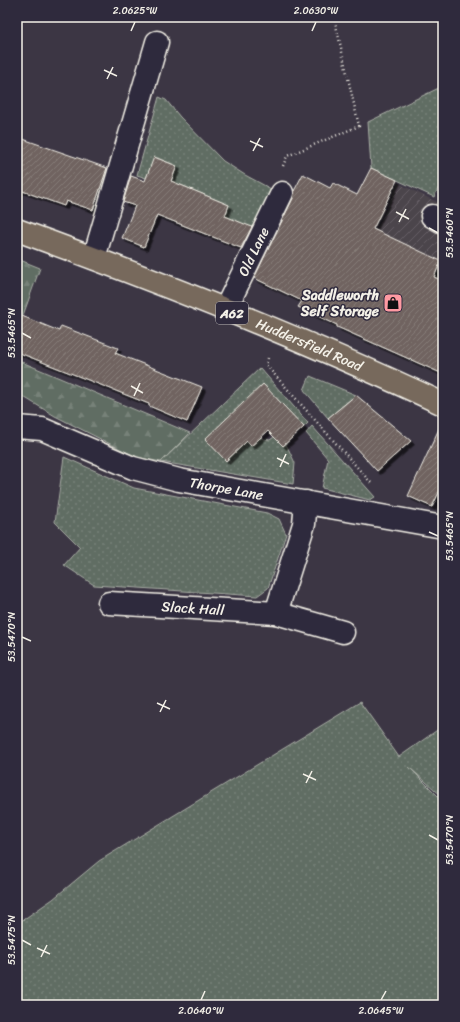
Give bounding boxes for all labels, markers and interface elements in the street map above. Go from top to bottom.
text: 2.0625°W [113,2,158,20]
text: 2.0630°W [294,2,339,20]
text: 53.5460°N [441,208,459,258]
street label: Old Lane [231,223,277,281]
place label: Saddleworth Self Storage [300,283,380,324]
shop icon: Saddleworth Self Storage [382,292,404,314]
road number: A62 [216,302,248,324]
text: 53.5465°N [3,308,21,358]
street label: Huddersfield Road [252,311,368,379]
street label: Thorpe Lane [188,470,265,508]
text: 53.5465°N [441,511,459,561]
street label: Slack Hall [161,594,226,623]
text: 53.5470°N [3,612,21,662]
text: 53.5470°N [441,815,459,865]
text: 53.5475°N [3,915,21,965]
text: 2.0640°W [178,1002,224,1020]
text: 2.0645°W [358,1002,404,1020]

